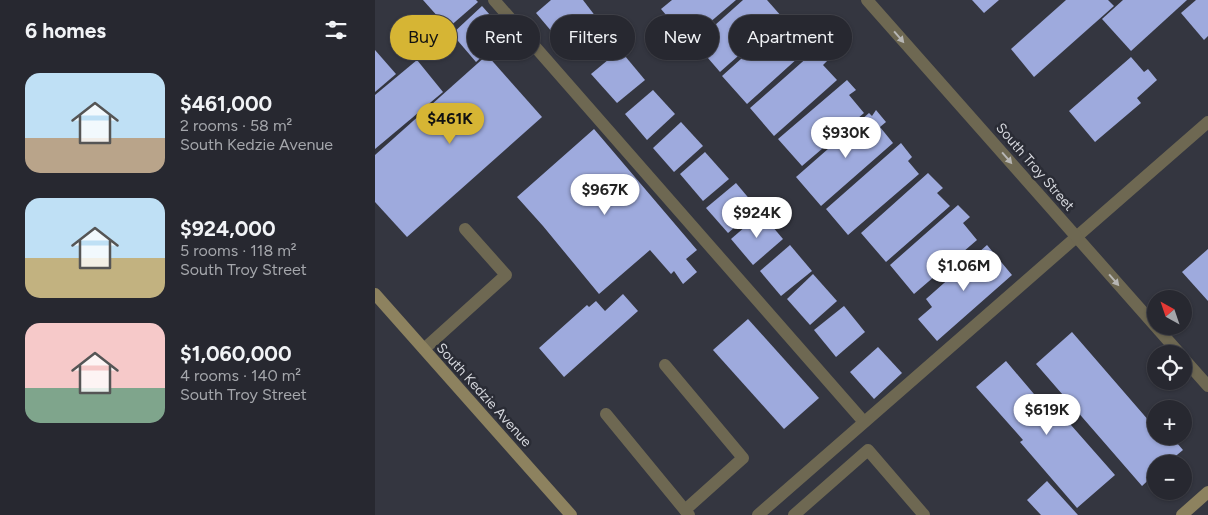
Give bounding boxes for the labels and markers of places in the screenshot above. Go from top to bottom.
pin: $461K [415,102,485,145]
pin: $930K [811,116,881,159]
pin: $967K [570,174,640,216]
pin: $924K [722,196,792,239]
pin: $1.06M [923,250,1005,292]
pin: $619K [1012,394,1082,436]

